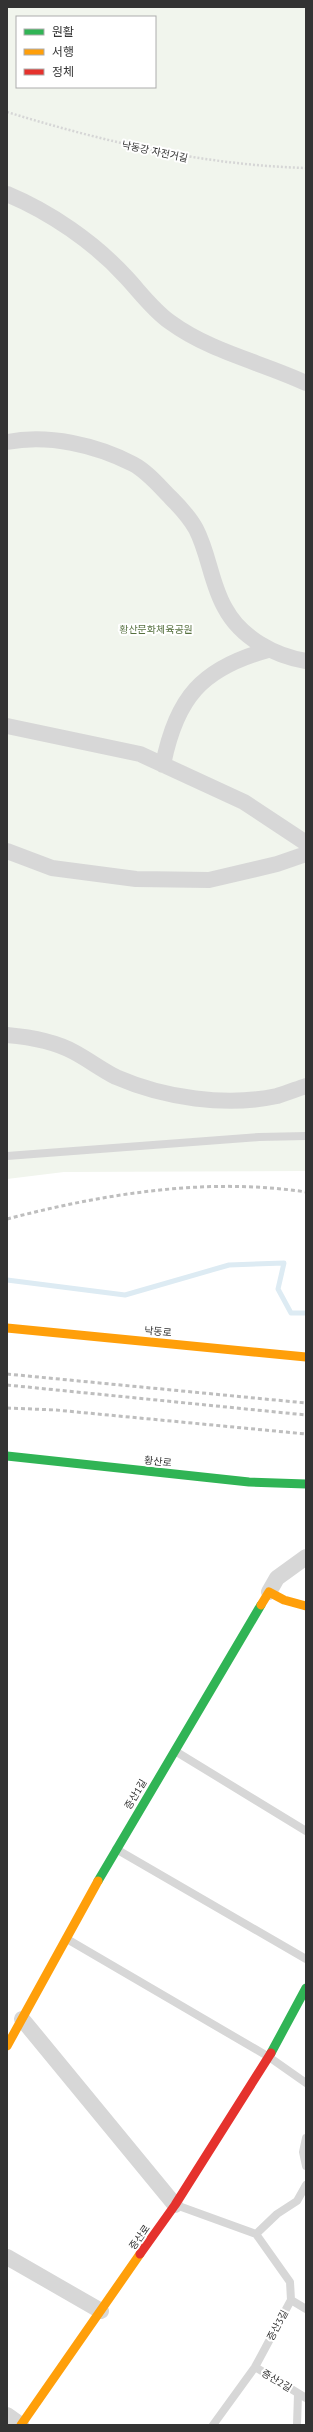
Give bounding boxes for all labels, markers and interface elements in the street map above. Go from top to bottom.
legend [16,16,156,88]
text: 원활 [52,24,74,39]
text: 서행 [52,44,74,59]
text: 정체 [52,64,74,79]
street label: 낙동강 자전거길 [121,138,189,165]
park label: 황산문화체육공원 [119,623,193,636]
street label: 낙동로 [144,1324,172,1339]
street label: 황산로 [144,1454,172,1469]
street label: 증산1길 [121,1777,150,1812]
street label: 증산로 [126,2222,153,2252]
street label: 증산3길 [264,2308,291,2343]
street label: 증산2길 [259,2366,294,2395]

